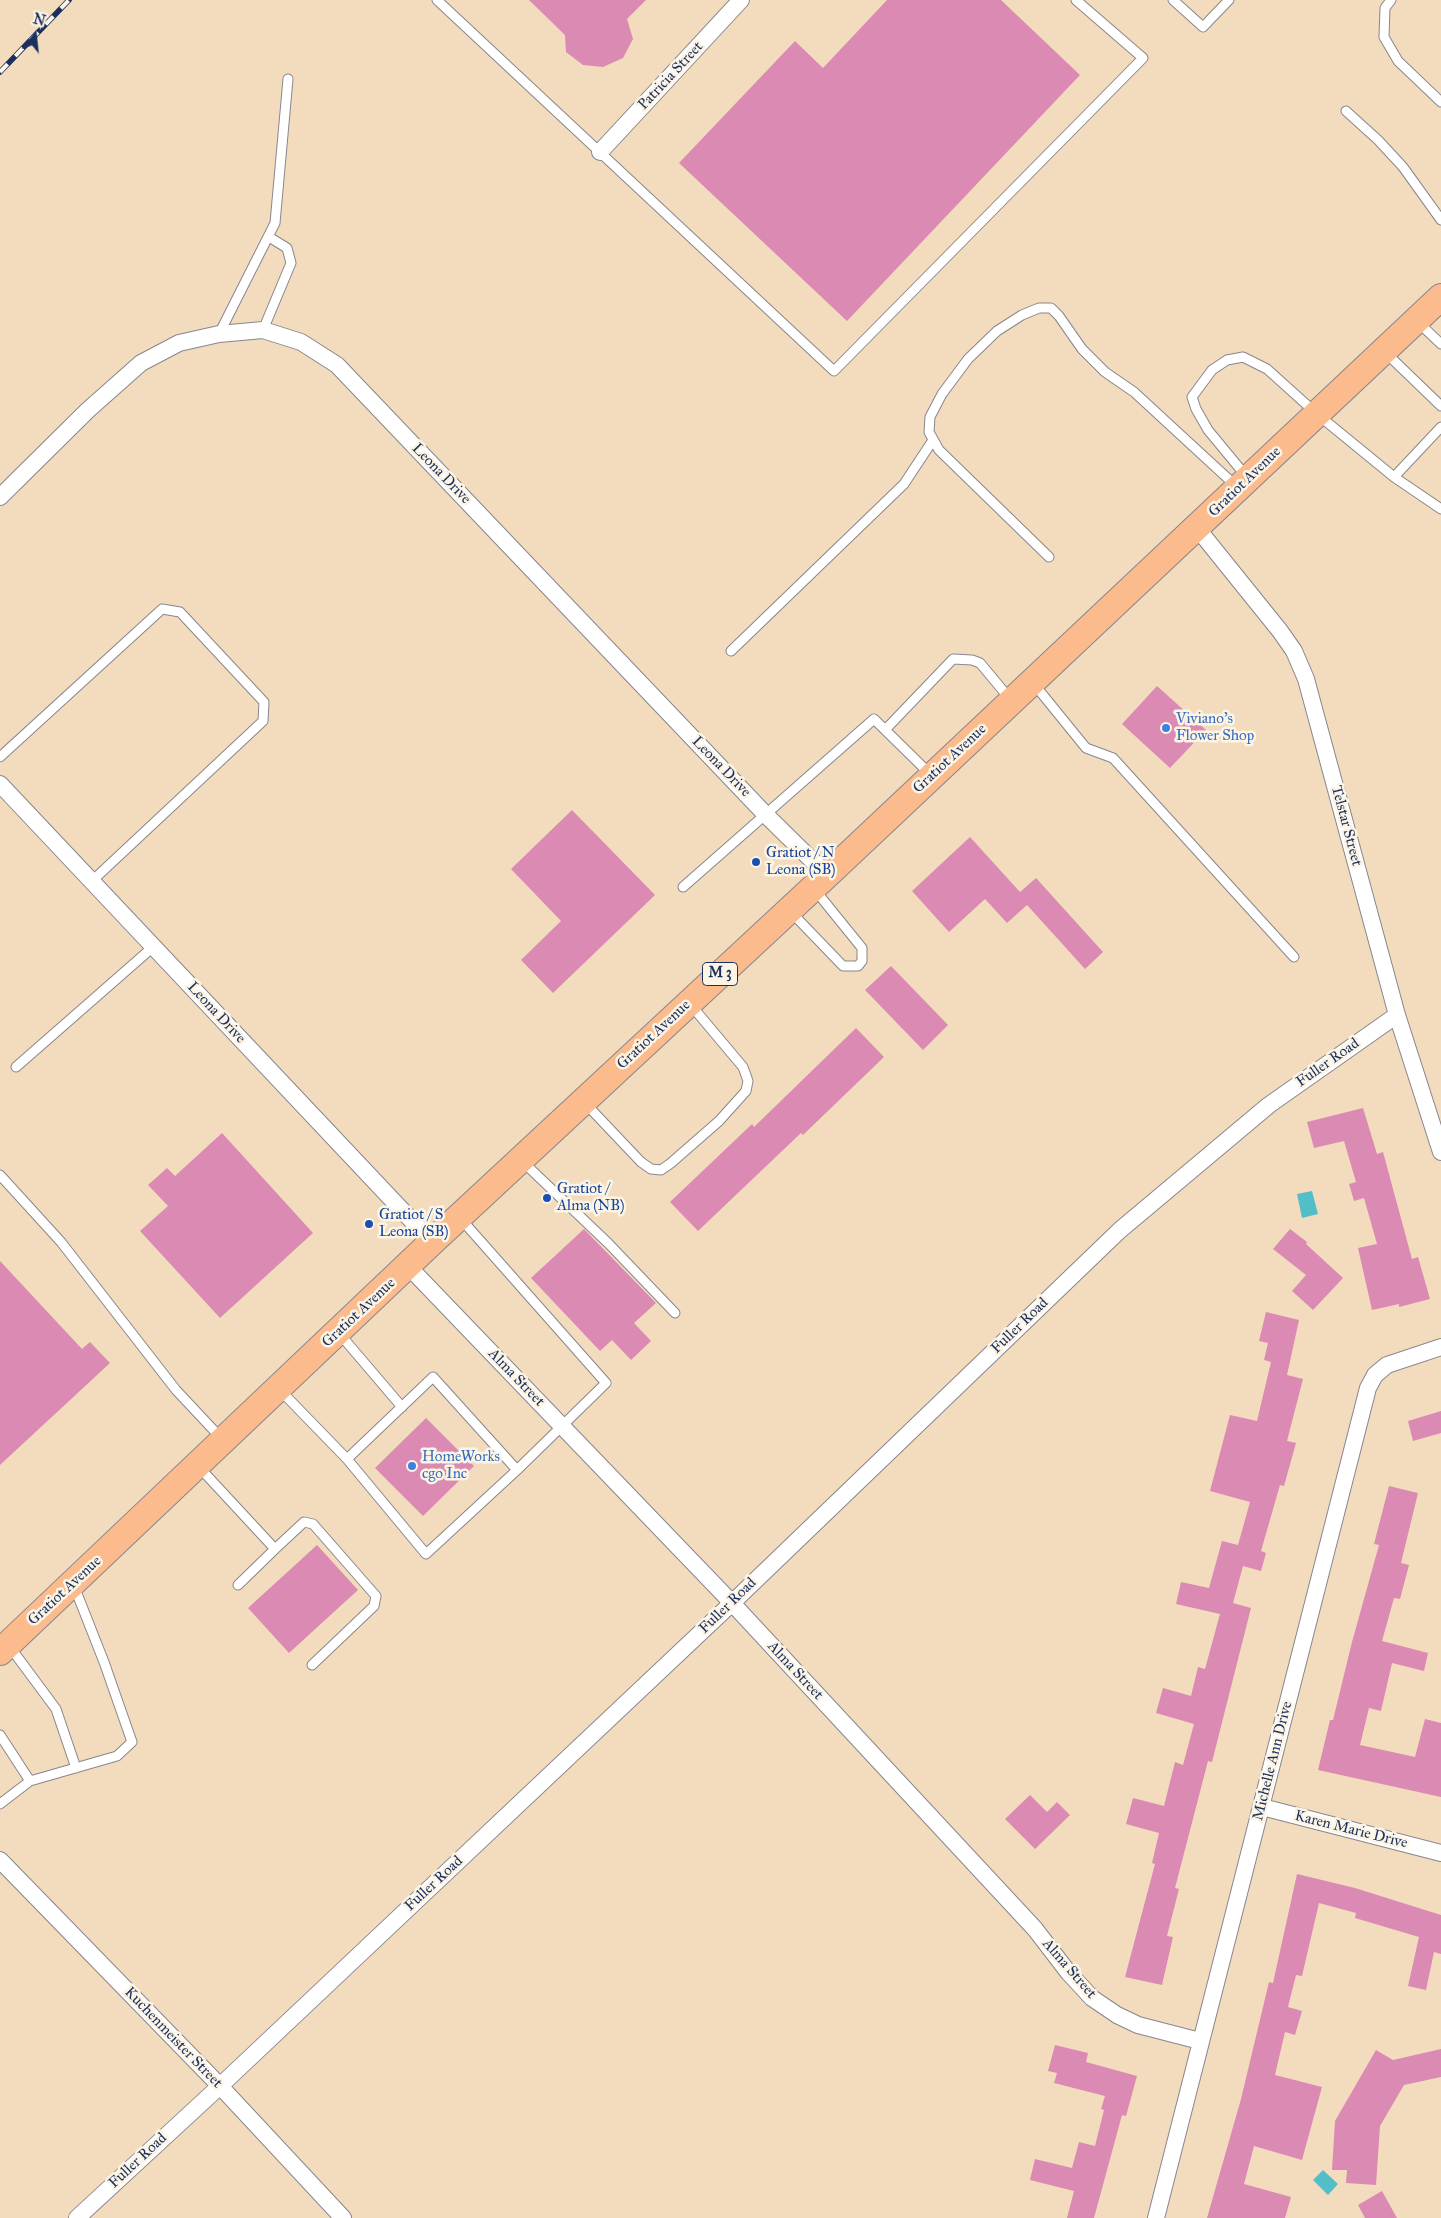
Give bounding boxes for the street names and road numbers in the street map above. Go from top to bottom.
street label: Patricia Street [635,38,707,114]
street label: Leona Drive [408,440,474,508]
street label: Gratiot Avenue [1205,443,1285,521]
street label: Gratiot Avenue [910,721,990,797]
street label: Leona Drive [688,733,754,801]
street label: Telstar Street [1327,784,1365,868]
road number: M 3 [702,962,738,986]
street label: Leona Drive [183,979,249,1047]
street label: Gratiot Avenue [614,997,694,1073]
street label: Fuller Road [1293,1035,1363,1091]
street label: Gratiot Avenue [319,1275,399,1351]
street label: Fuller Road [988,1294,1052,1358]
street label: Alma Street [484,1345,548,1411]
street label: Gratiot Avenue [25,1553,105,1629]
street label: Fuller Road [696,1574,760,1638]
street label: Alma Street [763,1638,827,1704]
street label: Michelle Ann Drive [1249,1700,1297,1822]
street label: Karen Marie Drive [1293,1807,1409,1853]
street label: Fuller Road [401,1853,467,1915]
street label: Alma Street [1038,1935,1100,2003]
street label: Kuchenmeister Street [120,1984,226,2092]
street label: Fuller Road [105,2130,171,2192]

